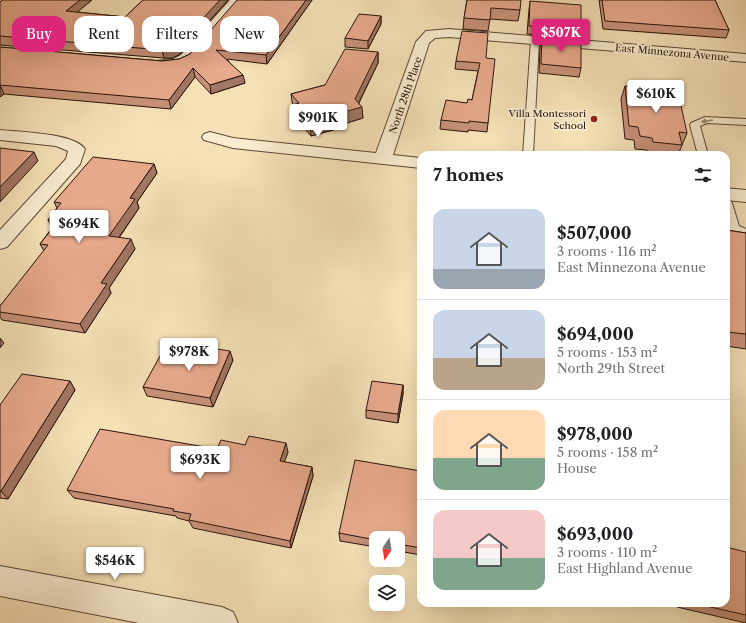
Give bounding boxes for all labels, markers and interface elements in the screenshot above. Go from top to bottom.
chip: Buy [12,16,66,52]
chip: Rent [74,16,134,52]
chip: Filters [142,16,212,52]
chip: New [220,16,279,52]
pin: $507K [533,19,589,53]
text: $507K [541,24,581,40]
street label: East Minnezona Avenue [614,41,730,64]
street label: North 28th Place [386,55,425,135]
pin: $610K [628,80,684,114]
text: $610K [636,85,676,101]
pin: $901K [290,104,346,138]
place label: Villa Montessori School [508,107,586,132]
text: $901K [298,109,338,125]
marker: Villa Montessori School [589,114,599,124]
one-way arrow [701,118,714,124]
icon: filters [692,164,714,186]
text: 7 homes [433,165,504,185]
pin: $694K [51,210,107,244]
text: $694K [59,215,99,231]
text: $507,000 [557,223,632,243]
icon: home [465,225,513,273]
text: 3 rooms · 116 m² [557,243,657,259]
text: East Minnezona Avenue [557,259,706,275]
text: $694,000 [557,324,634,344]
icon: home [465,326,513,374]
pin: $978K [161,338,217,372]
text: $978K [169,343,209,359]
text: 5 rooms · 153 m² [557,344,658,360]
text: North 29th Street [557,360,665,376]
text: $978,000 [557,424,633,444]
icon: home [465,426,513,474]
text: 5 rooms · 158 m² [557,444,658,460]
pin: $693K [172,446,228,480]
text: $693K [180,451,220,467]
text: House [557,460,597,476]
text: $693,000 [557,524,633,544]
icon: home [465,526,513,574]
north arrow [369,531,405,567]
map controls [369,531,405,611]
text: 3 rooms · 110 m² [557,544,657,560]
pin: $546K [87,547,143,581]
text: $546K [95,552,135,568]
text: East Highland Avenue [557,560,692,576]
button: layers [369,575,405,611]

